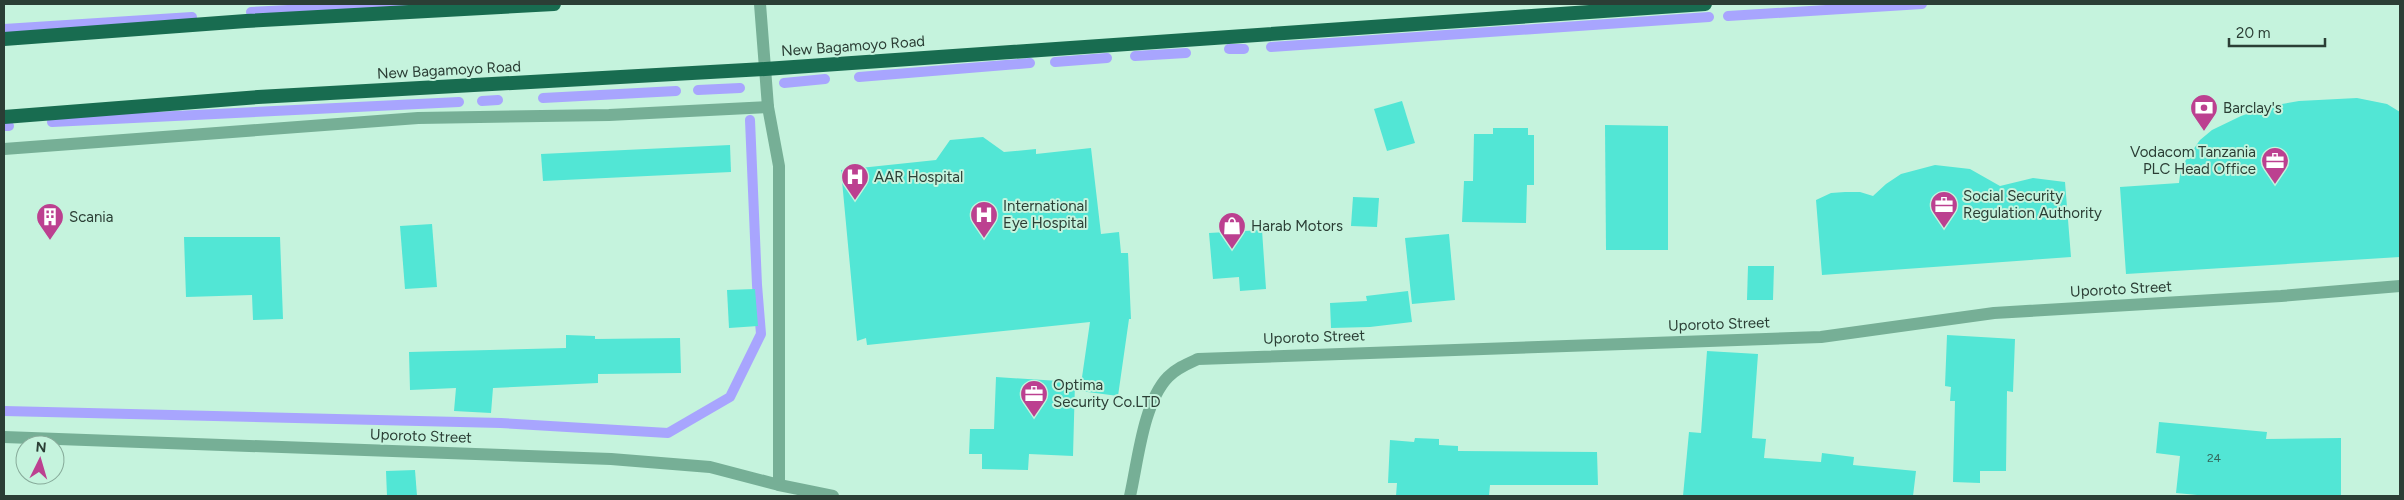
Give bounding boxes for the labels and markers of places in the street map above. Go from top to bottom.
bank icon: Barclay's [2189,93,2219,132]
place label: Barclay's [2223,99,2282,117]
place label: Vodacom Tanzania PLC Head Office [2130,143,2256,178]
office icon: Vodacom Tanzania PLC Head Office [2260,146,2290,185]
hospital icon: AAR Hospital [840,162,870,201]
place label: AAR Hospital [874,168,963,186]
place label: Social Security Regulation Authority [1963,187,2102,222]
office icon: Social Security Regulation Authority [1929,190,1959,229]
place label: International Eye Hospital [1003,197,1088,232]
hospital icon: International Eye Hospital [969,200,999,239]
building icon: Scania [35,202,65,241]
place label: Scania [69,208,113,226]
shop icon: Harab Motors [1217,211,1247,250]
place label: Harab Motors [1251,217,1343,235]
place label: Optima Security Co.LTD [1053,376,1161,411]
office icon: Optima Security Co.LTD [1019,379,1049,418]

